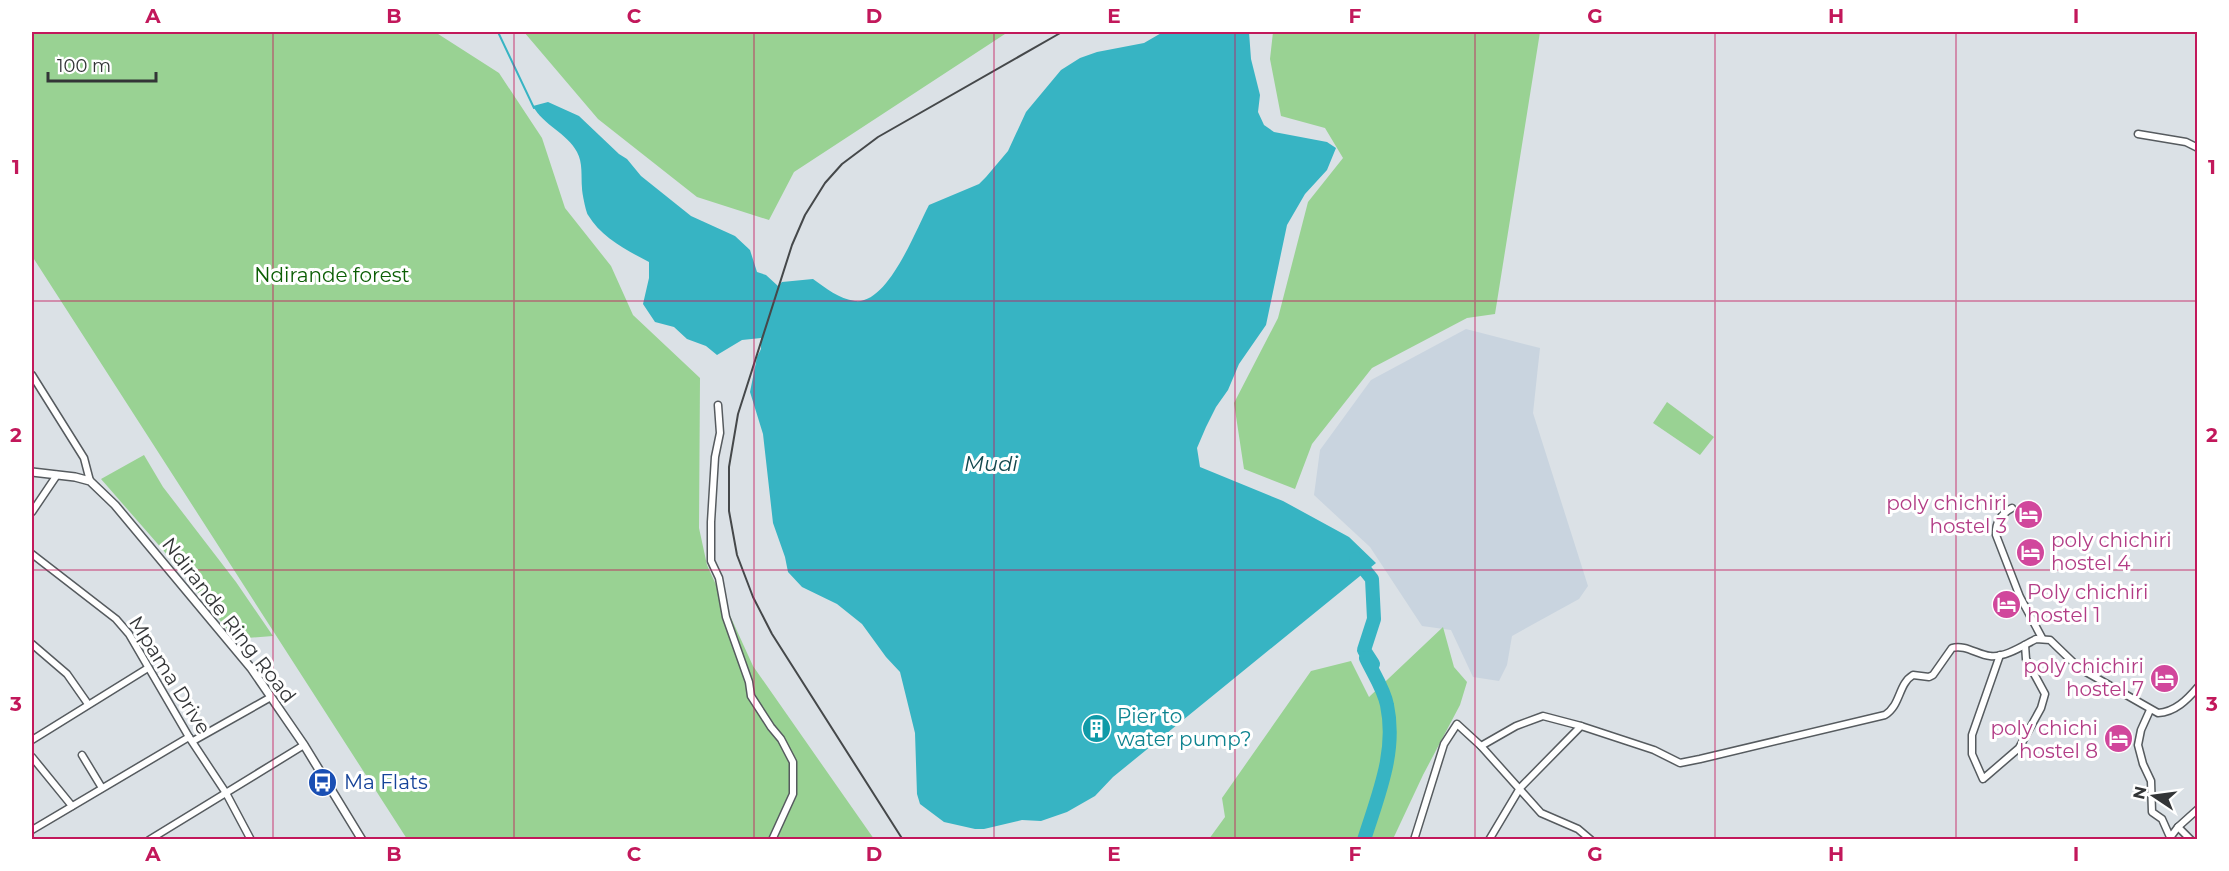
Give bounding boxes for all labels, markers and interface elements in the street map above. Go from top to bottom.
text: A [144,4,161,28]
text: B [386,4,402,28]
text: C [627,4,642,28]
text: D [866,4,882,28]
text: E [1107,4,1121,28]
text: F [1349,4,1362,28]
text: G [1587,4,1603,28]
text: H [1828,4,1844,28]
text: I [2073,4,2079,28]
scale bar [48,45,156,83]
text: 100 m [57,55,111,77]
text: 1 [12,155,20,179]
text: 1 [2208,155,2216,179]
park label: Ndirande forest [254,263,410,287]
text: 2 [10,423,22,447]
text: 2 [2206,423,2218,447]
water label: Mudi [964,451,1018,476]
place label: poly chichiri hostel 3 [1886,491,2007,538]
hotel icon: poly chichiri hostel 3 [2012,499,2044,531]
place label: poly chichiri hostel 4 [2051,528,2172,575]
street label: Ndirande Ring Road [157,533,301,707]
hotel icon: poly chichiri hostel 4 [2014,536,2046,568]
place label: Poly chichiri hostel 1 [2027,580,2148,627]
hotel icon: Poly chichiri hostel 1 [1990,588,2022,620]
street label: Mpama Drive [124,611,216,739]
place label: poly chichiri hostel 7 [2023,654,2144,701]
hotel icon: poly chichiri hostel 7 [2149,662,2181,694]
text: 3 [9,692,22,716]
text: 3 [2205,692,2218,716]
place label: Pier to water pump? [1117,704,1252,751]
building icon: Pier to water pump? [1080,712,1112,744]
place label: poly chichi hostel 8 [1991,716,2098,763]
hotel icon: poly chichi hostel 8 [2103,723,2135,755]
bus stop icon: Ma Flats [307,766,339,798]
north arrow [2124,766,2184,826]
place label: Ma Flats [344,770,428,794]
text: N [2129,784,2151,801]
text: A [144,842,161,866]
text: B [386,842,402,866]
text: C [627,842,642,866]
text: D [866,842,882,866]
text: E [1107,842,1121,866]
text: F [1349,842,1362,866]
text: G [1587,842,1603,866]
text: H [1828,842,1844,866]
text: I [2073,842,2079,866]

